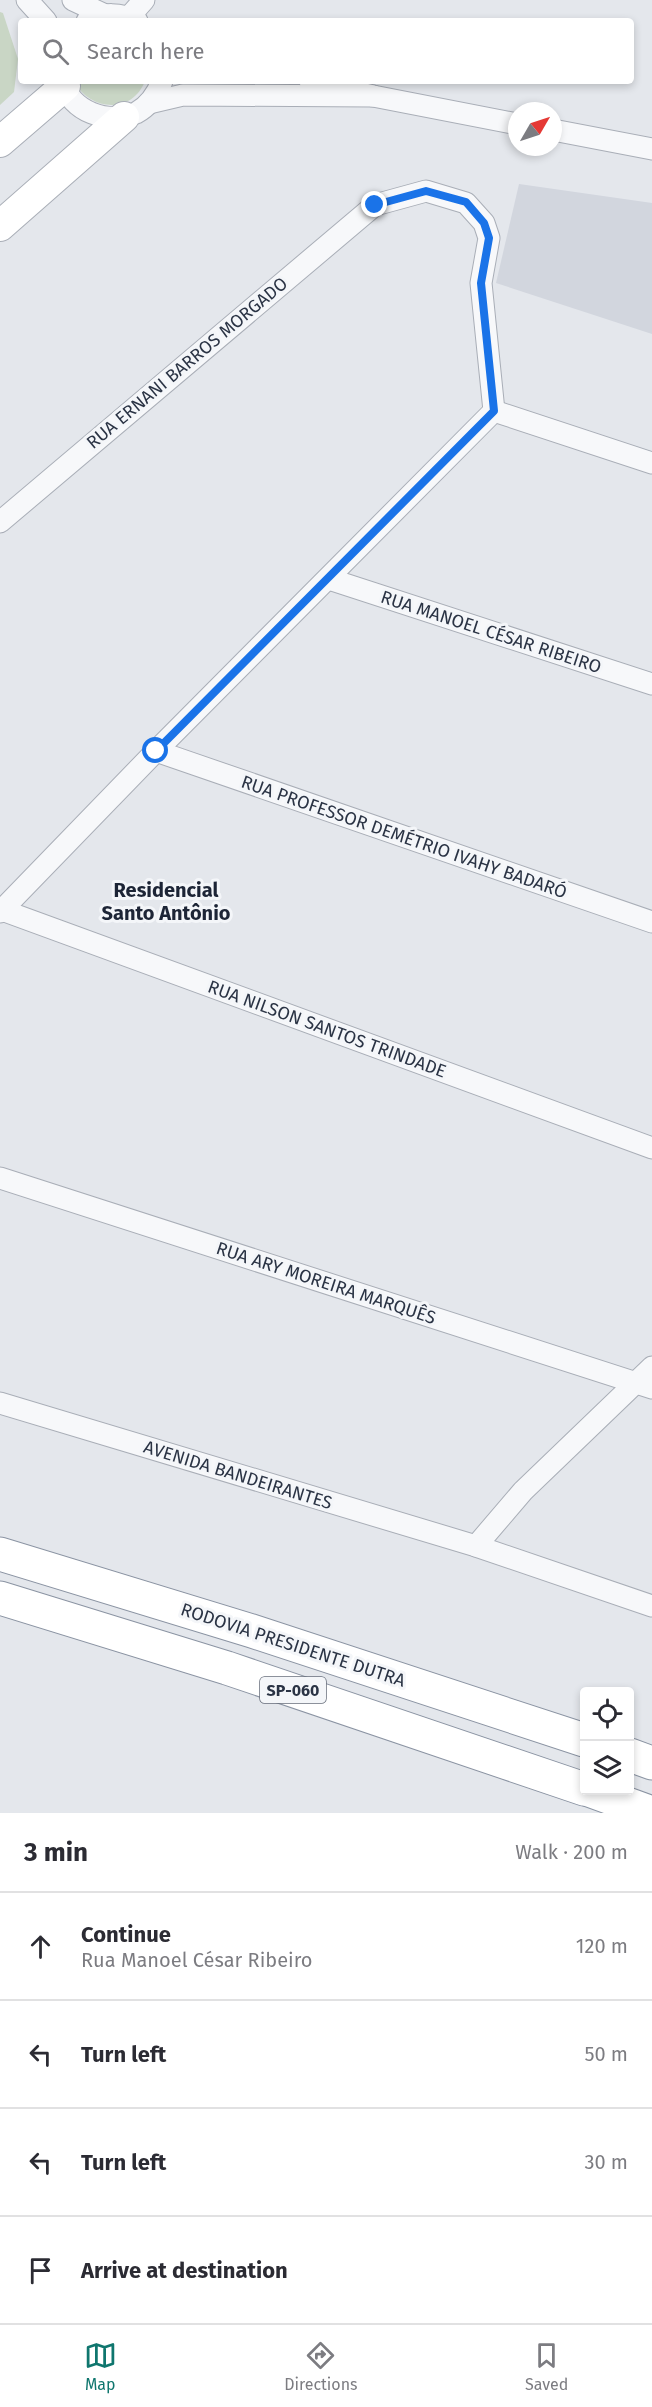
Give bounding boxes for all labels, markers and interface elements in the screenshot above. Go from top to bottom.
search box [18,18,634,84]
icon: search [39,35,72,68]
text: Search here [87,38,205,65]
north arrow [508,102,562,156]
route end [361,191,387,217]
street label: RUA ERNANI BARROS MORGADO [82,272,292,454]
street label: RUA MANOEL CÉSAR RIBEIRO [378,585,604,678]
route start [142,737,168,763]
street label: RUA PROFESSOR DEMÉTRIO IVAHY BADARÓ [238,770,570,903]
district label: Residencial Santo Antônio [102,878,231,925]
street label: RUA NILSON SANTOS TRINDADE [205,976,449,1082]
street label: RUA ARY MOREIRA MARQUÊS [213,1237,439,1329]
street label: AVENIDA BANDEIRANTES [141,1436,335,1514]
street label: RODOVIA PRESIDENTE DUTRA [178,1598,409,1692]
road number: SP-060 [260,1677,326,1703]
map controls [580,1687,634,1795]
button: locate [580,1687,634,1741]
button: layers [580,1741,634,1795]
text: 3 min [24,1837,88,1868]
text: Walk · 200 m [515,1840,628,1864]
text: Continue [81,1921,171,1948]
icon: ahead [24,1930,57,1963]
text: 120 m [576,1934,628,1958]
text: Rua Manoel César Ribeiro [81,1948,313,1972]
icon: left [24,2038,57,2071]
text: Turn left [81,2041,166,2068]
text: 50 m [584,2042,628,2066]
icon: left [24,2146,57,2179]
text: Turn left [81,2149,166,2176]
text: 30 m [584,2150,628,2174]
icon: arrive [24,2254,57,2287]
text: Arrive at destination [81,2257,288,2284]
tab: Map [84,2339,117,2394]
tab: Directions [284,2339,358,2394]
tab: Saved [525,2339,568,2394]

